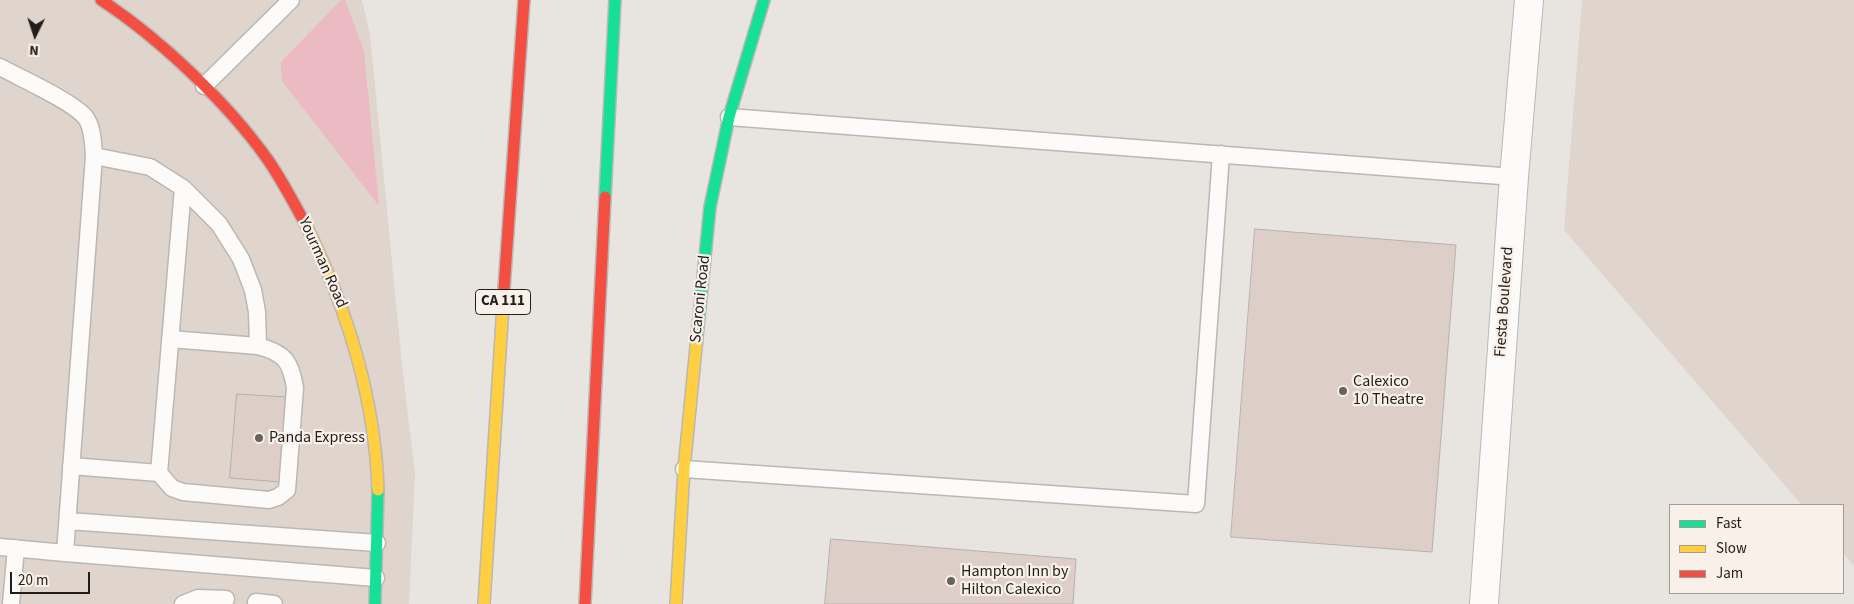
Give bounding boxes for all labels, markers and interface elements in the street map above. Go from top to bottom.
north arrow [10,10,60,60]
text: N [29,40,39,60]
street label: Yourman Road [293,215,351,311]
street label: Fiesta Boulevard [1492,246,1518,358]
street label: Scaroni Road [687,254,715,344]
road number: CA 111 [476,290,530,314]
place label: Calexico 10 Theatre [1353,372,1424,410]
marker: Calexico 10 Theatre [1337,385,1349,397]
place label: Panda Express [269,428,365,448]
marker: Panda Express [253,432,265,444]
legend [1669,504,1844,594]
text: Fast [1716,513,1742,534]
text: Slow [1716,538,1747,559]
scale bar [12,562,92,594]
place label: Hampton Inn by Hilton Calexico [961,562,1068,600]
text: Jam [1716,563,1743,584]
text: 20 m [18,570,48,591]
marker: Hampton Inn by Hilton Calexico [945,575,957,587]

